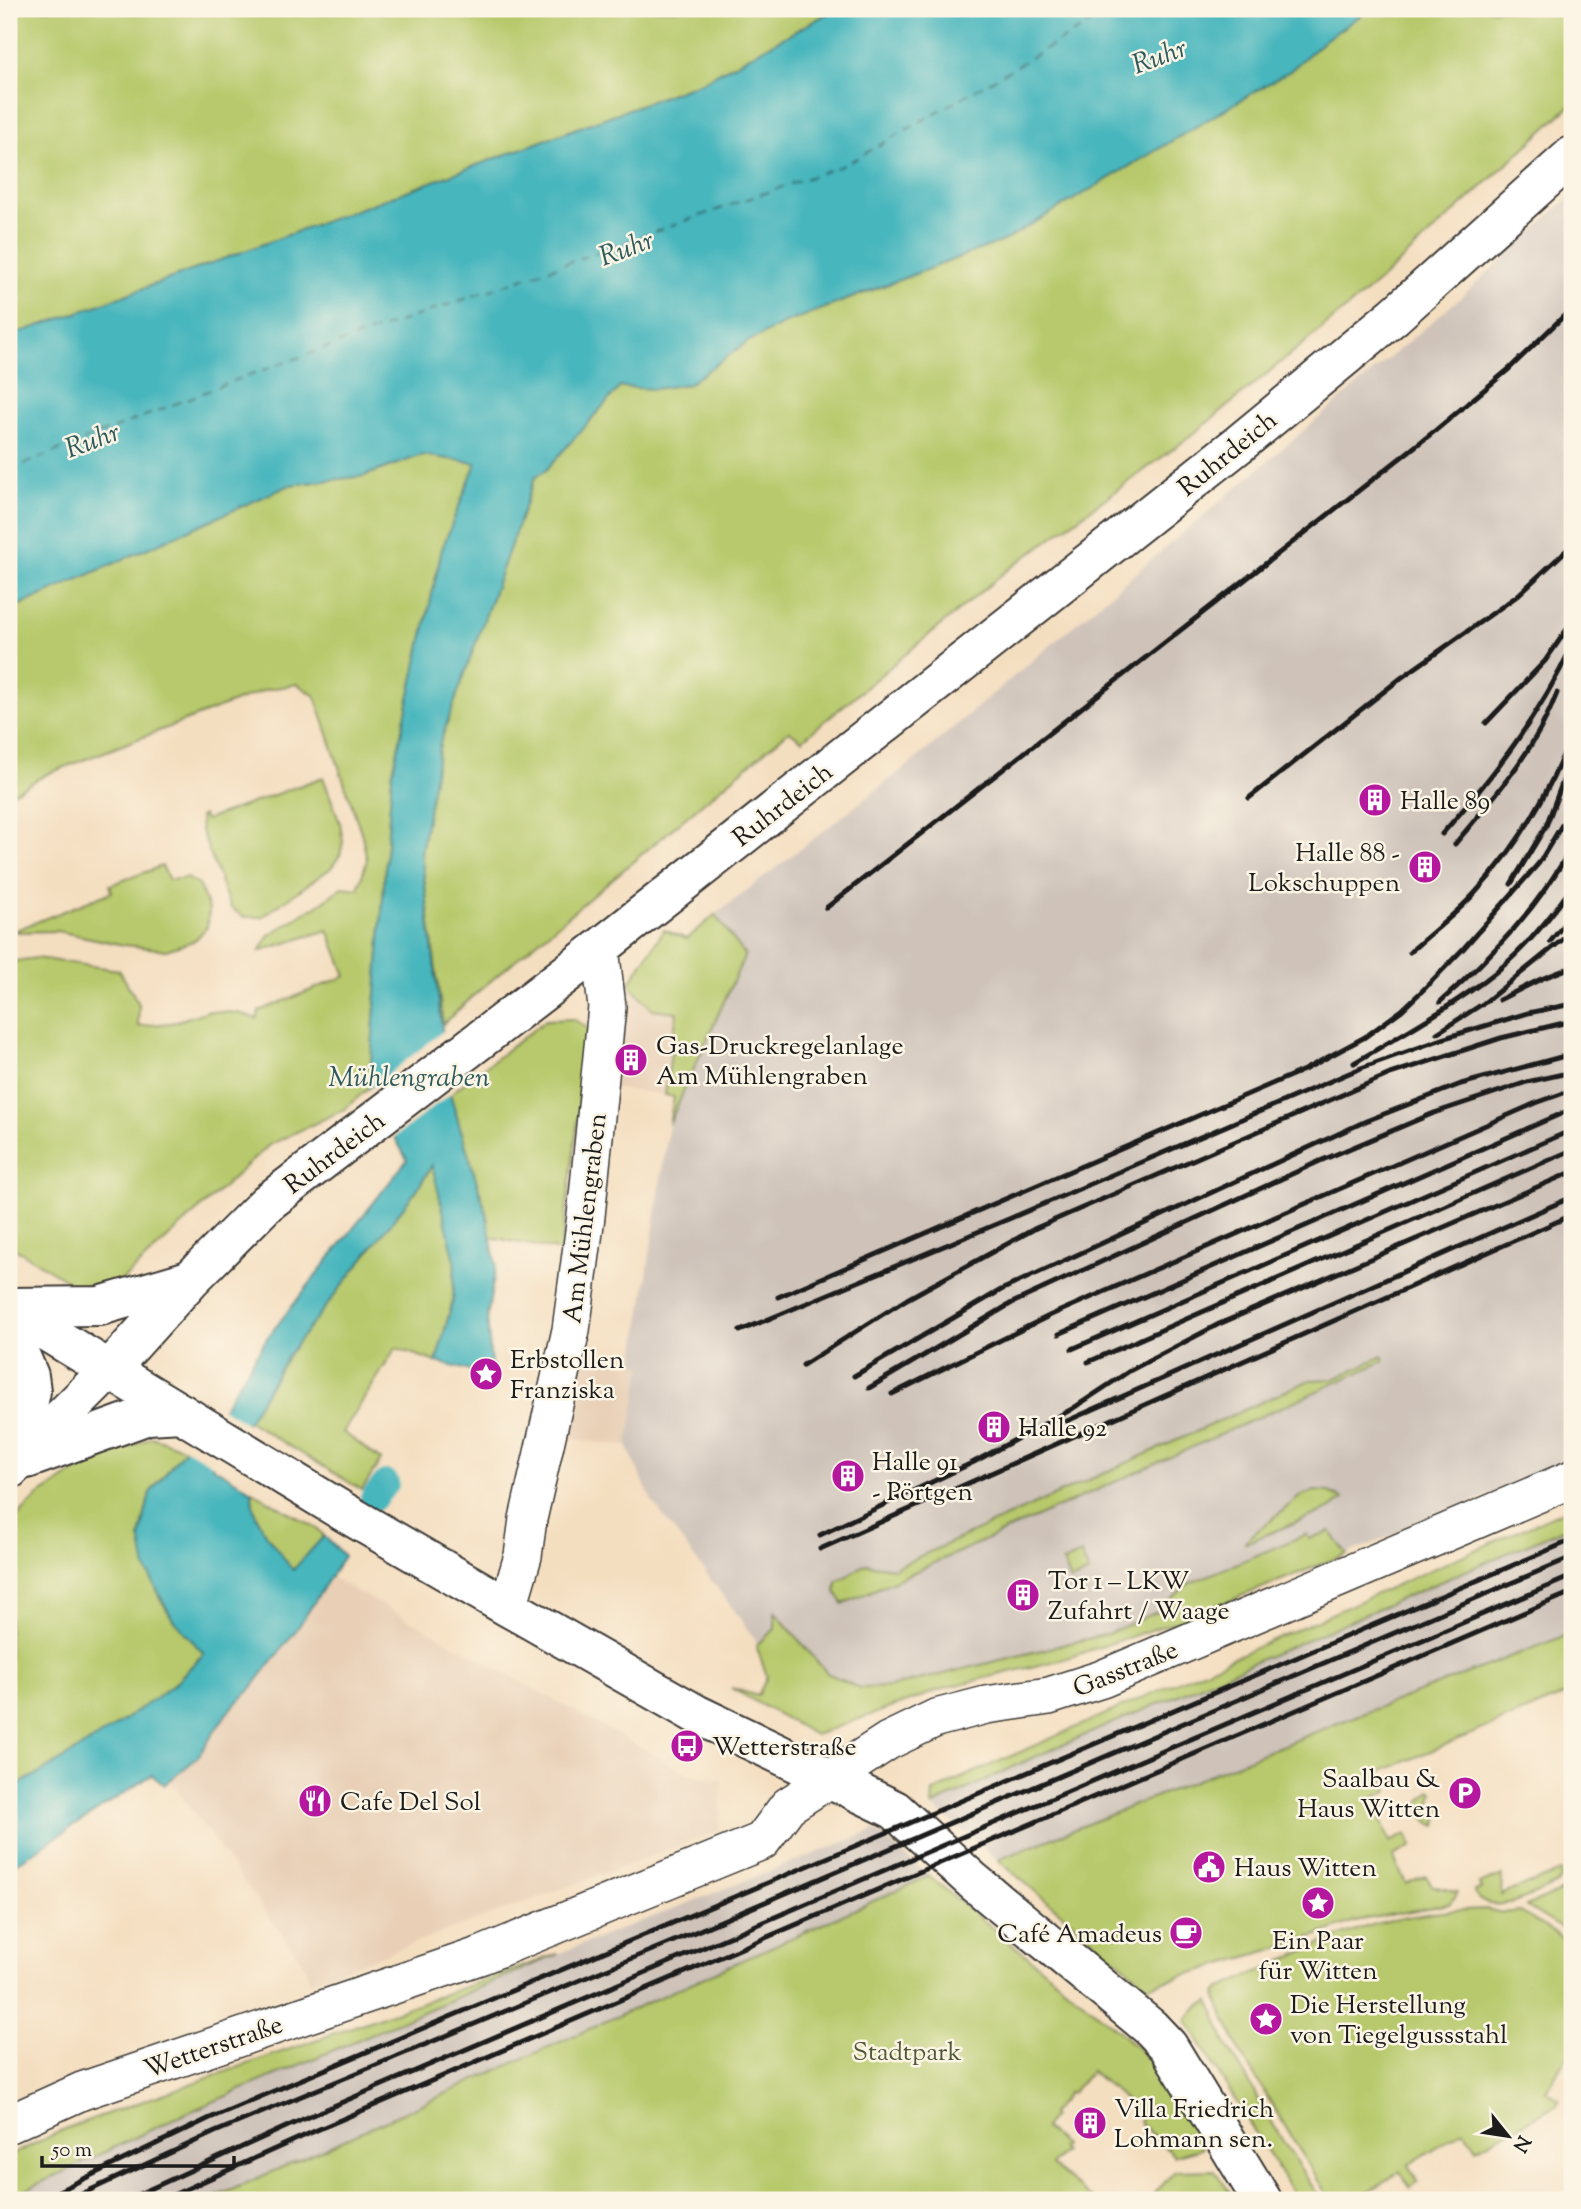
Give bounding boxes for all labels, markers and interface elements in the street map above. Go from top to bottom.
water label: Ruhr [1127,29,1193,86]
water label: Ruhr [594,221,660,278]
street label: Ruhrdeich [1171,403,1286,507]
water label: Ruhr [60,413,126,470]
street label: Ruhrdeich [726,755,842,857]
building icon: Halle 89 [1356,781,1394,819]
place label: Halle 89 [1400,784,1490,821]
place label: Halle 88 - Lokschuppen [1248,836,1400,903]
building icon: Halle 88 - Lokschuppen [1406,848,1444,886]
place label: Gas-Druckregelanlage Am Mühlengraben [656,1029,904,1096]
building icon: Gas-Druckregelanlage Am Mühlengraben [612,1041,650,1079]
water label: Mühlengraben [328,1059,490,1099]
street label: Ruhrdeich [277,1104,394,1204]
street label: Am Mühlengraben [555,1111,618,1326]
place label: Erbstollen Franziska [510,1343,624,1410]
place icon: Erbstollen Franziska [467,1355,505,1393]
building icon: Halle 92 [975,1408,1013,1446]
place label: Halle 92 [1018,1411,1107,1448]
place label: Halle 91 - Pörtgen [872,1445,973,1512]
building icon: Halle 91 - Pörtgen [829,1457,867,1495]
place label: Tor 1 – LKW Zufahrt / Waage [1048,1564,1230,1631]
building icon: Tor 1 – LKW Zufahrt / Waage [1004,1576,1042,1614]
street label: Gasstraße [1068,1633,1184,1708]
bus stop icon: Wetterstraße [668,1727,706,1765]
place label: Wetterstraße [712,1730,857,1767]
place label: Saalbau & Haus Witten [1297,1762,1440,1829]
parking icon: Saalbau & Haus Witten [1446,1774,1484,1812]
restaurant icon: Cafe Del Sol [296,1782,334,1820]
place label: Cafe Del Sol [340,1785,481,1822]
public building icon: Haus Witten [1190,1848,1228,1886]
place label: Haus Witten [1234,1851,1377,1888]
place icon: Ein Paar für Witten [1299,1884,1337,1922]
cafe icon: Café Amadeus [1167,1914,1205,1952]
place label: Café Amadeus [997,1917,1162,1954]
place label: Ein Paar für Witten [1258,1924,1378,1991]
place label: Die Herstellung von Tiegelgussstahl [1290,1988,1508,2055]
place icon: Die Herstellung von Tiegelgussstahl [1247,2000,1285,2038]
street label: Wetterstraße [139,2007,288,2089]
park label: Stadtpark [852,2035,962,2072]
place label: Villa Friedrich Lohmann sen. [1114,2092,1274,2159]
north arrow [1472,2100,1542,2170]
building icon: Villa Friedrich Lohmann sen. [1071,2104,1109,2142]
scale bar [42,2125,234,2169]
text: N [1505,2130,1536,2157]
text: 50 m [51,2136,92,2166]

